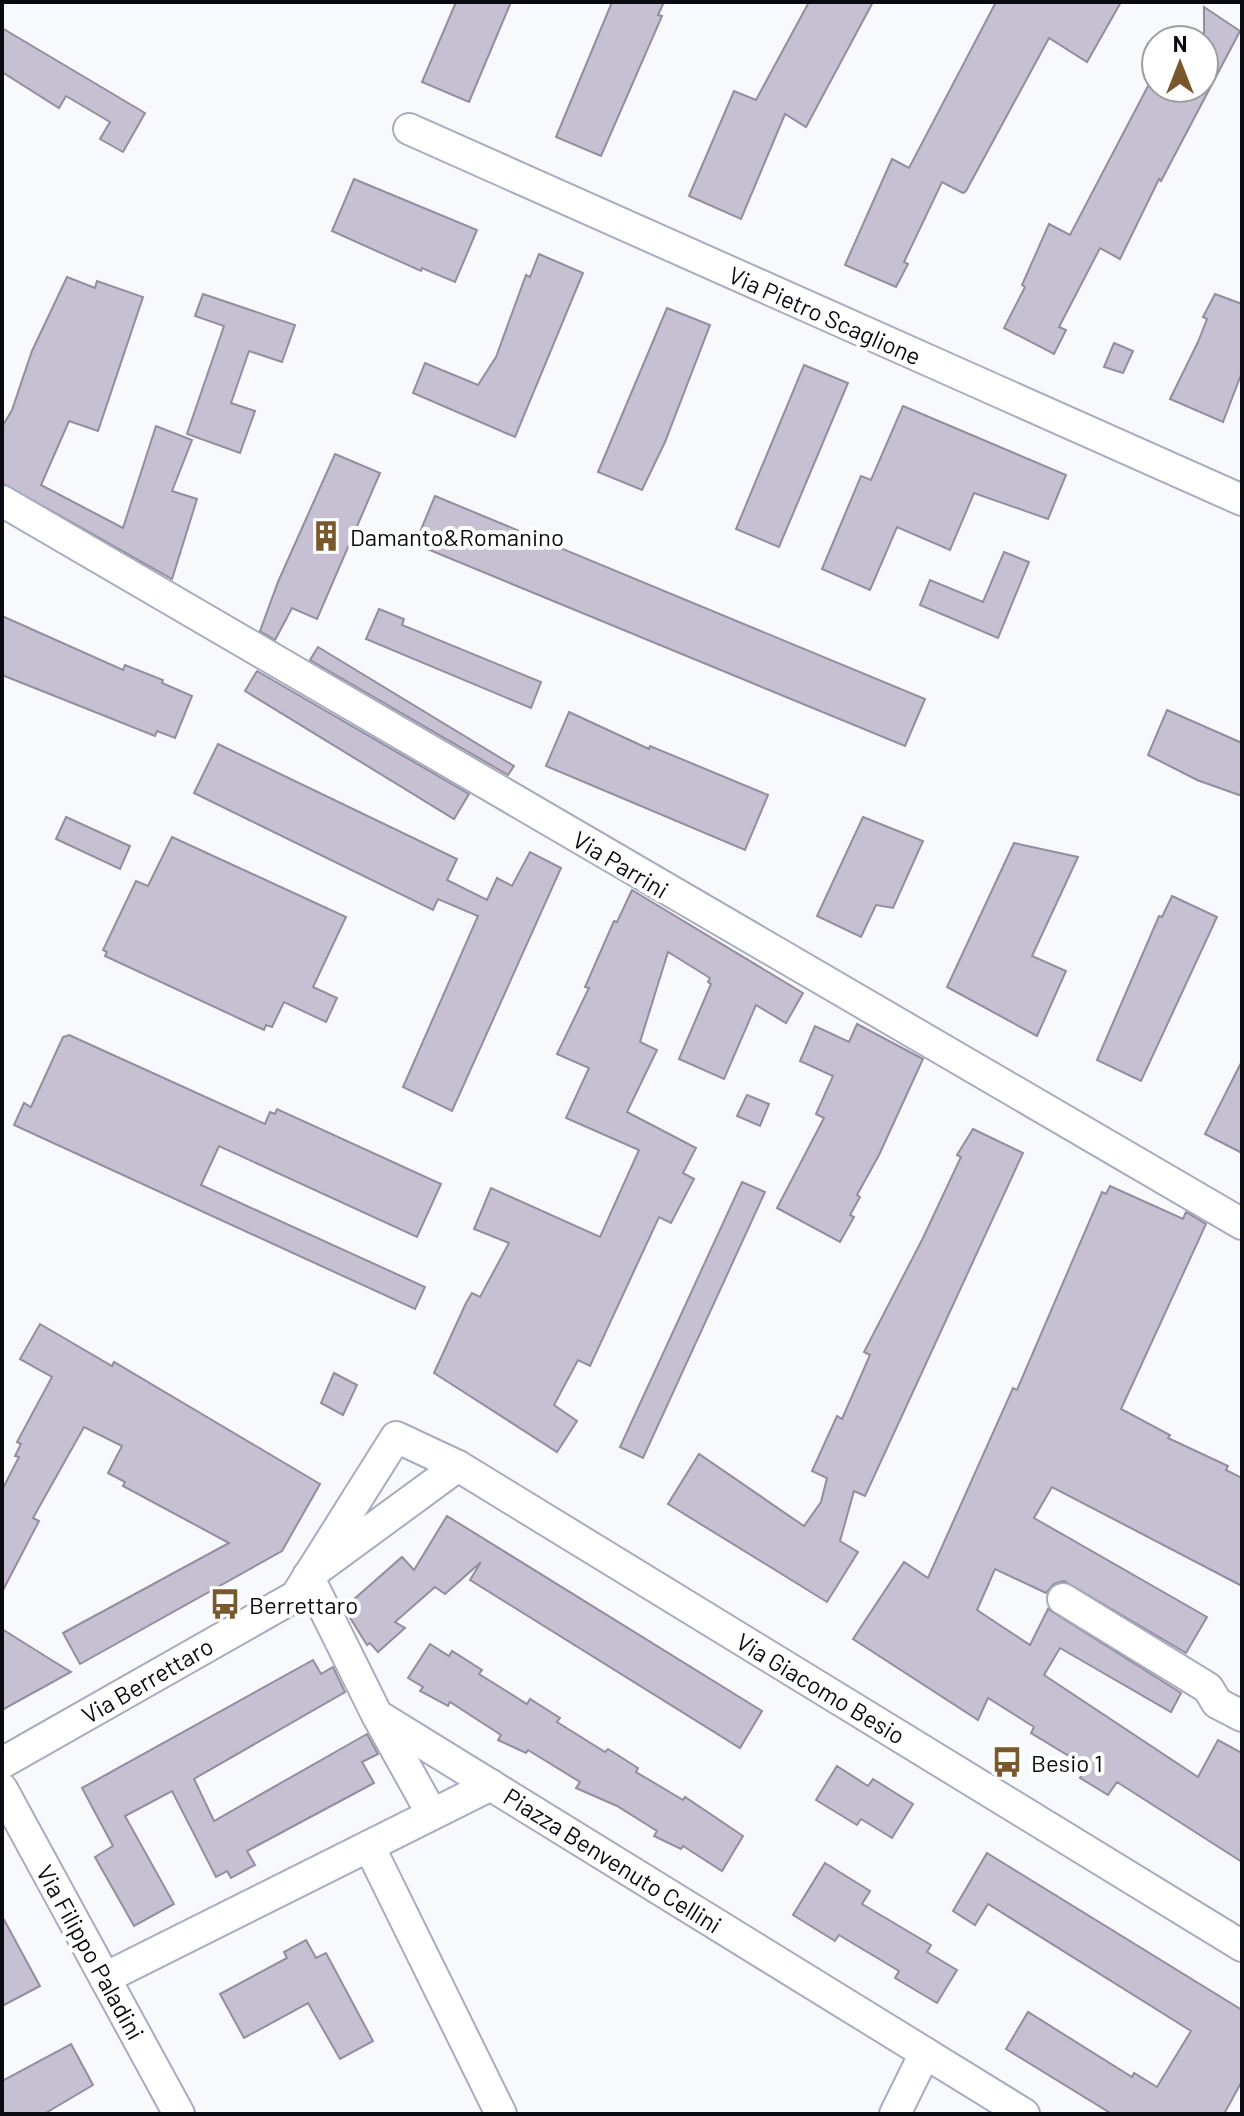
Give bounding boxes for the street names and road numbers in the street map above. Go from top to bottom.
street label: Via Pietro Scaglione [724,260,926,370]
street label: Via Parrini [568,824,674,904]
street label: Via Giacomo Besio [731,1626,911,1750]
street label: Via Berrettaro [76,1631,218,1729]
street label: Piazza Benvenuto Cellini [499,1781,727,1939]
street label: Via Filippo Paladini [31,1860,151,2044]

